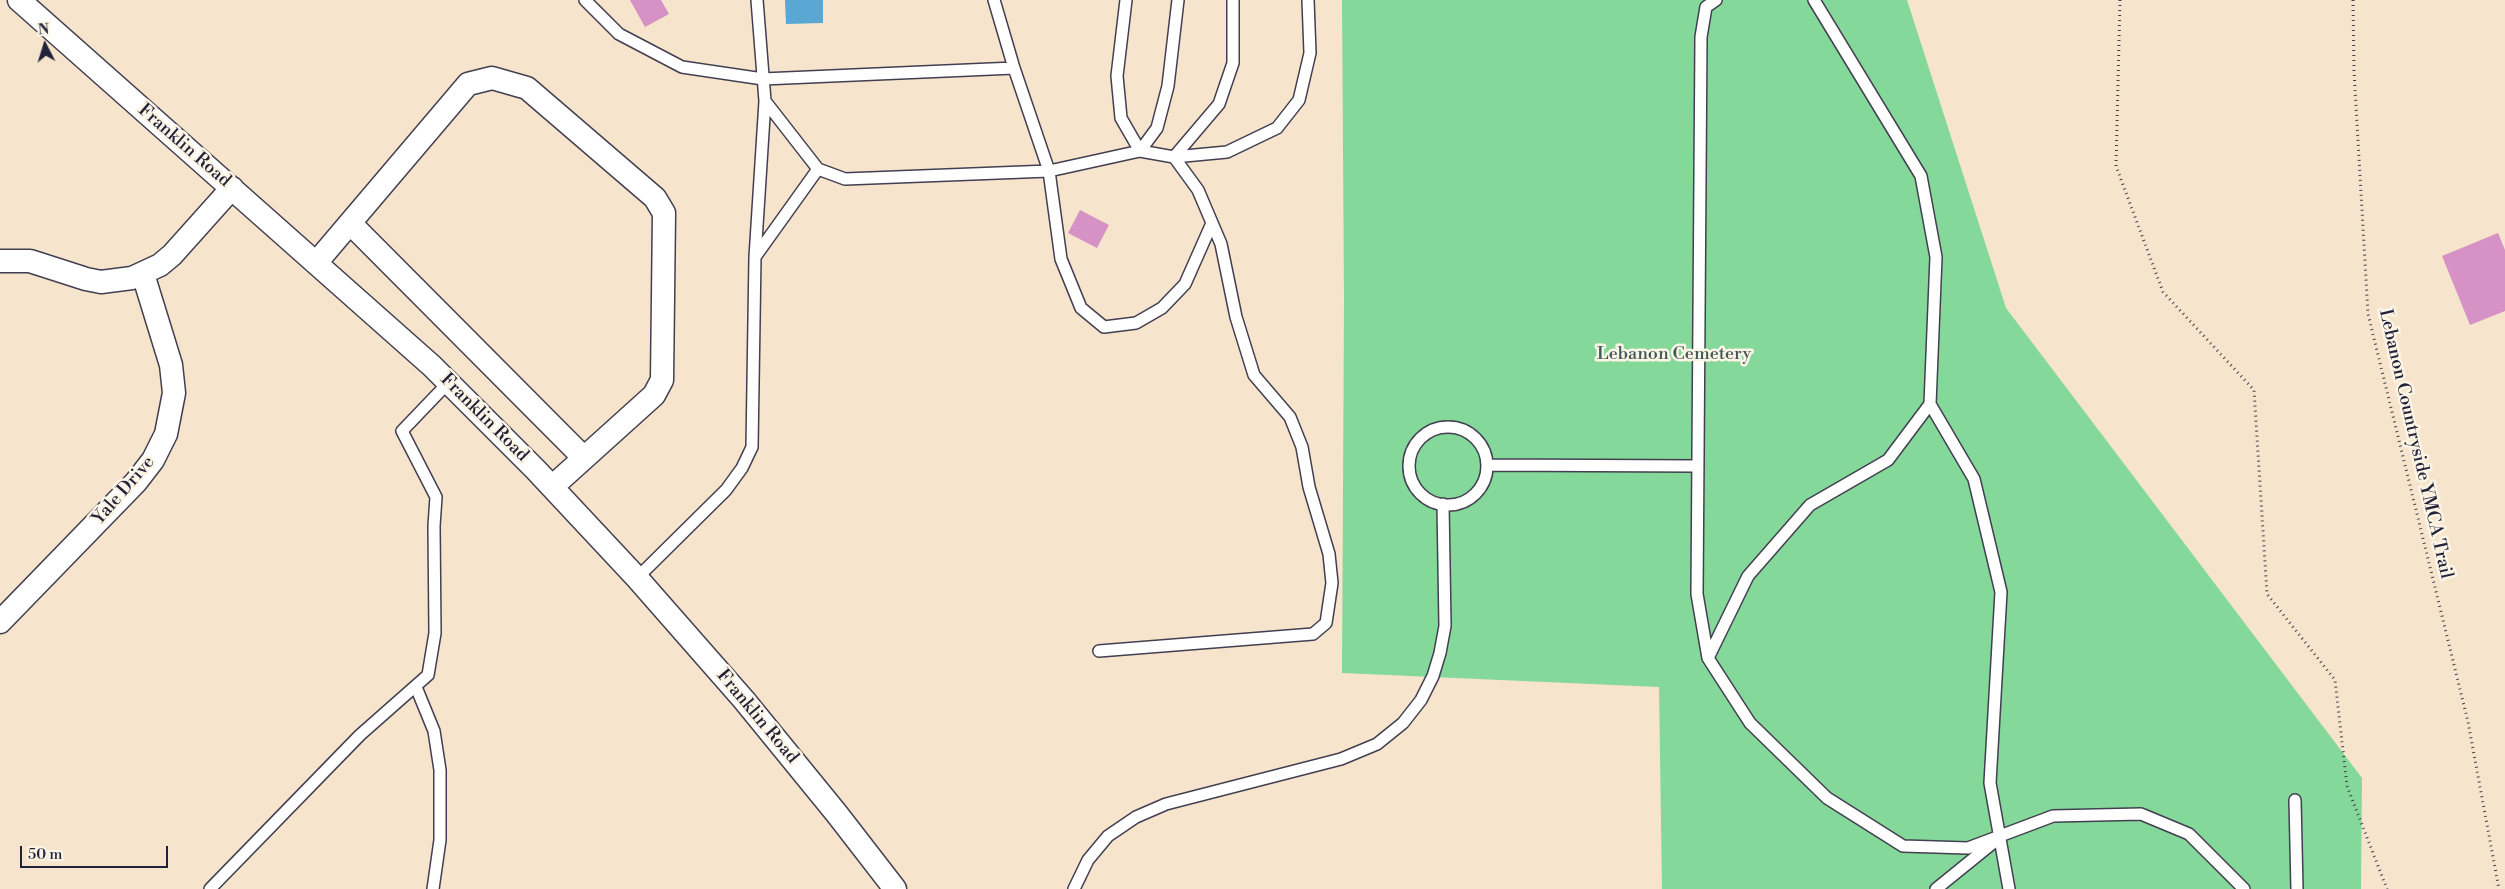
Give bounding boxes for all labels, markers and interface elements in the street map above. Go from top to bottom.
north arrow [20,20,70,70]
text: N [37,21,50,40]
street label: Franklin Road [133,100,235,192]
street label: Lebanon Countryside YMCA Trail [2373,307,2457,581]
park label: Lebanon Cemetery [1597,344,1751,366]
street label: Franklin Road [435,369,533,467]
street label: Yale Drive [88,452,160,530]
street label: Franklin Road [711,666,803,768]
scale bar [22,836,170,868]
text: 50 m [28,845,62,864]

